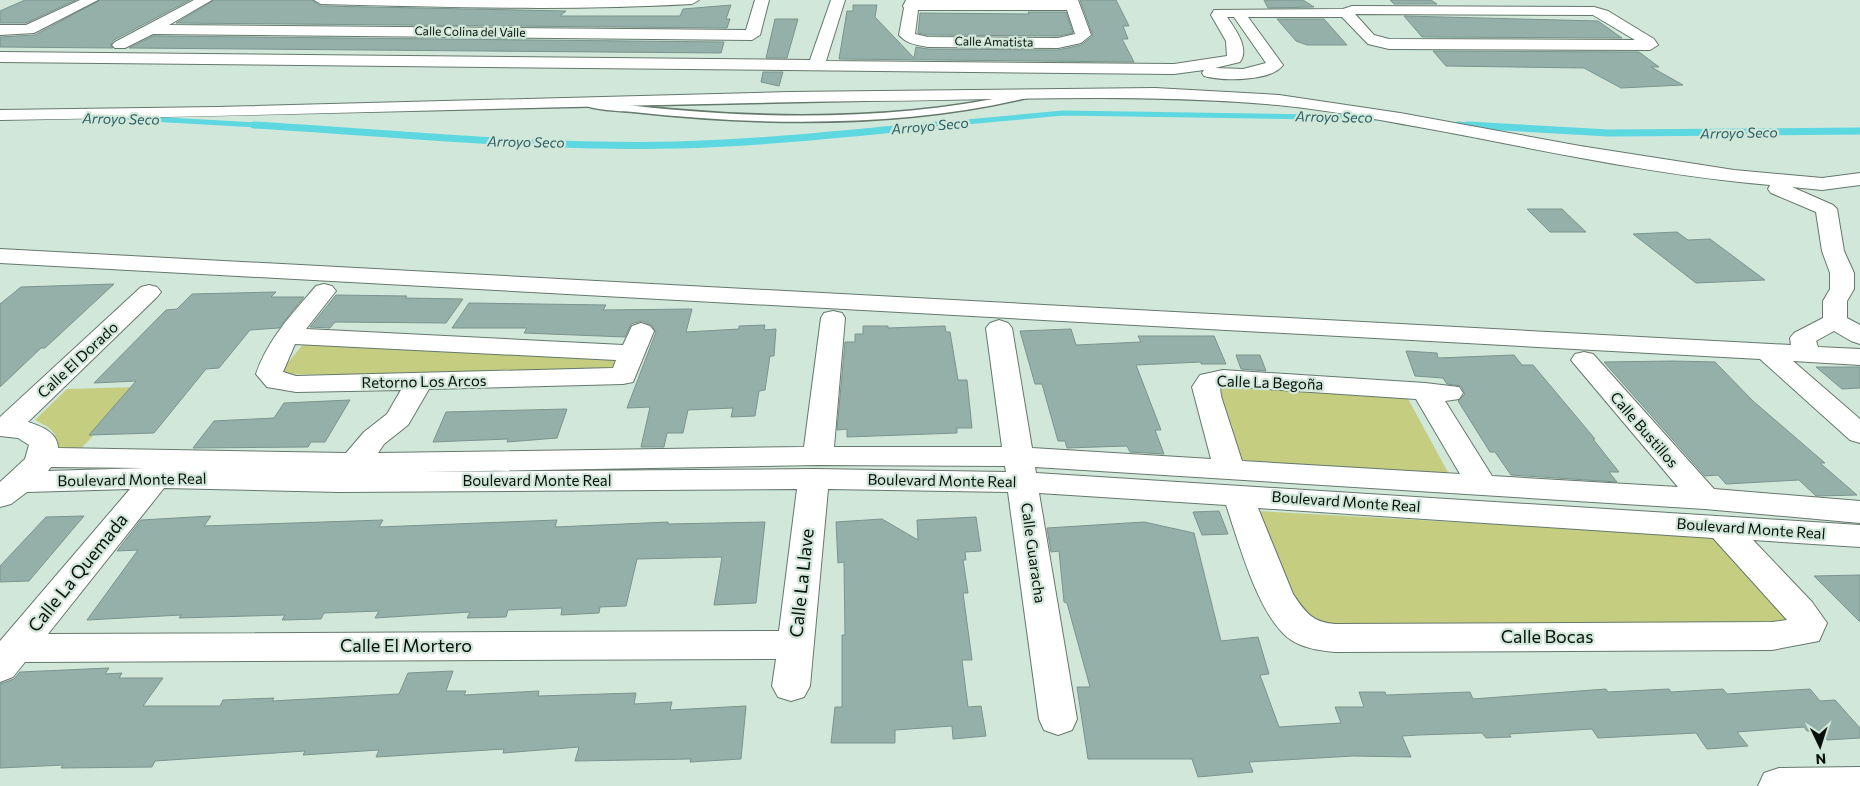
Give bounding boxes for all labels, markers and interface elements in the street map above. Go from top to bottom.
street label: Calle Colina del Valle [414,23,526,39]
street label: Calle Amatista [954,33,1034,49]
water label: Arroyo Seco [1294,107,1373,126]
water label: Arroyo Seco [81,109,160,128]
water label: Arroyo Seco [890,114,969,137]
water label: Arroyo Seco [1699,123,1778,142]
water label: Arroyo Seco [486,132,565,151]
street label: Calle El Dorado [33,317,121,401]
street label: Retorno Los Arcos [361,371,487,391]
street label: Calle La Begoña [1216,371,1324,393]
street label: Calle Bustillos [1607,388,1683,471]
street label: Boulevard Monte Real [57,469,207,489]
street label: Boulevard Monte Real [867,470,1017,490]
street label: Boulevard Monte Real [462,471,612,489]
street label: Boulevard Monte Real [1271,487,1421,515]
street label: Calle Guaracha [1018,501,1050,604]
street label: Calle La Quemada [23,509,132,636]
street label: Boulevard Monte Real [1676,514,1826,542]
street label: Calle La Llave [784,527,818,638]
street label: Calle Bocas [1501,625,1593,647]
street label: Calle El Mortero [340,634,472,656]
north arrow [1795,721,1845,771]
text: N [1815,751,1827,768]

